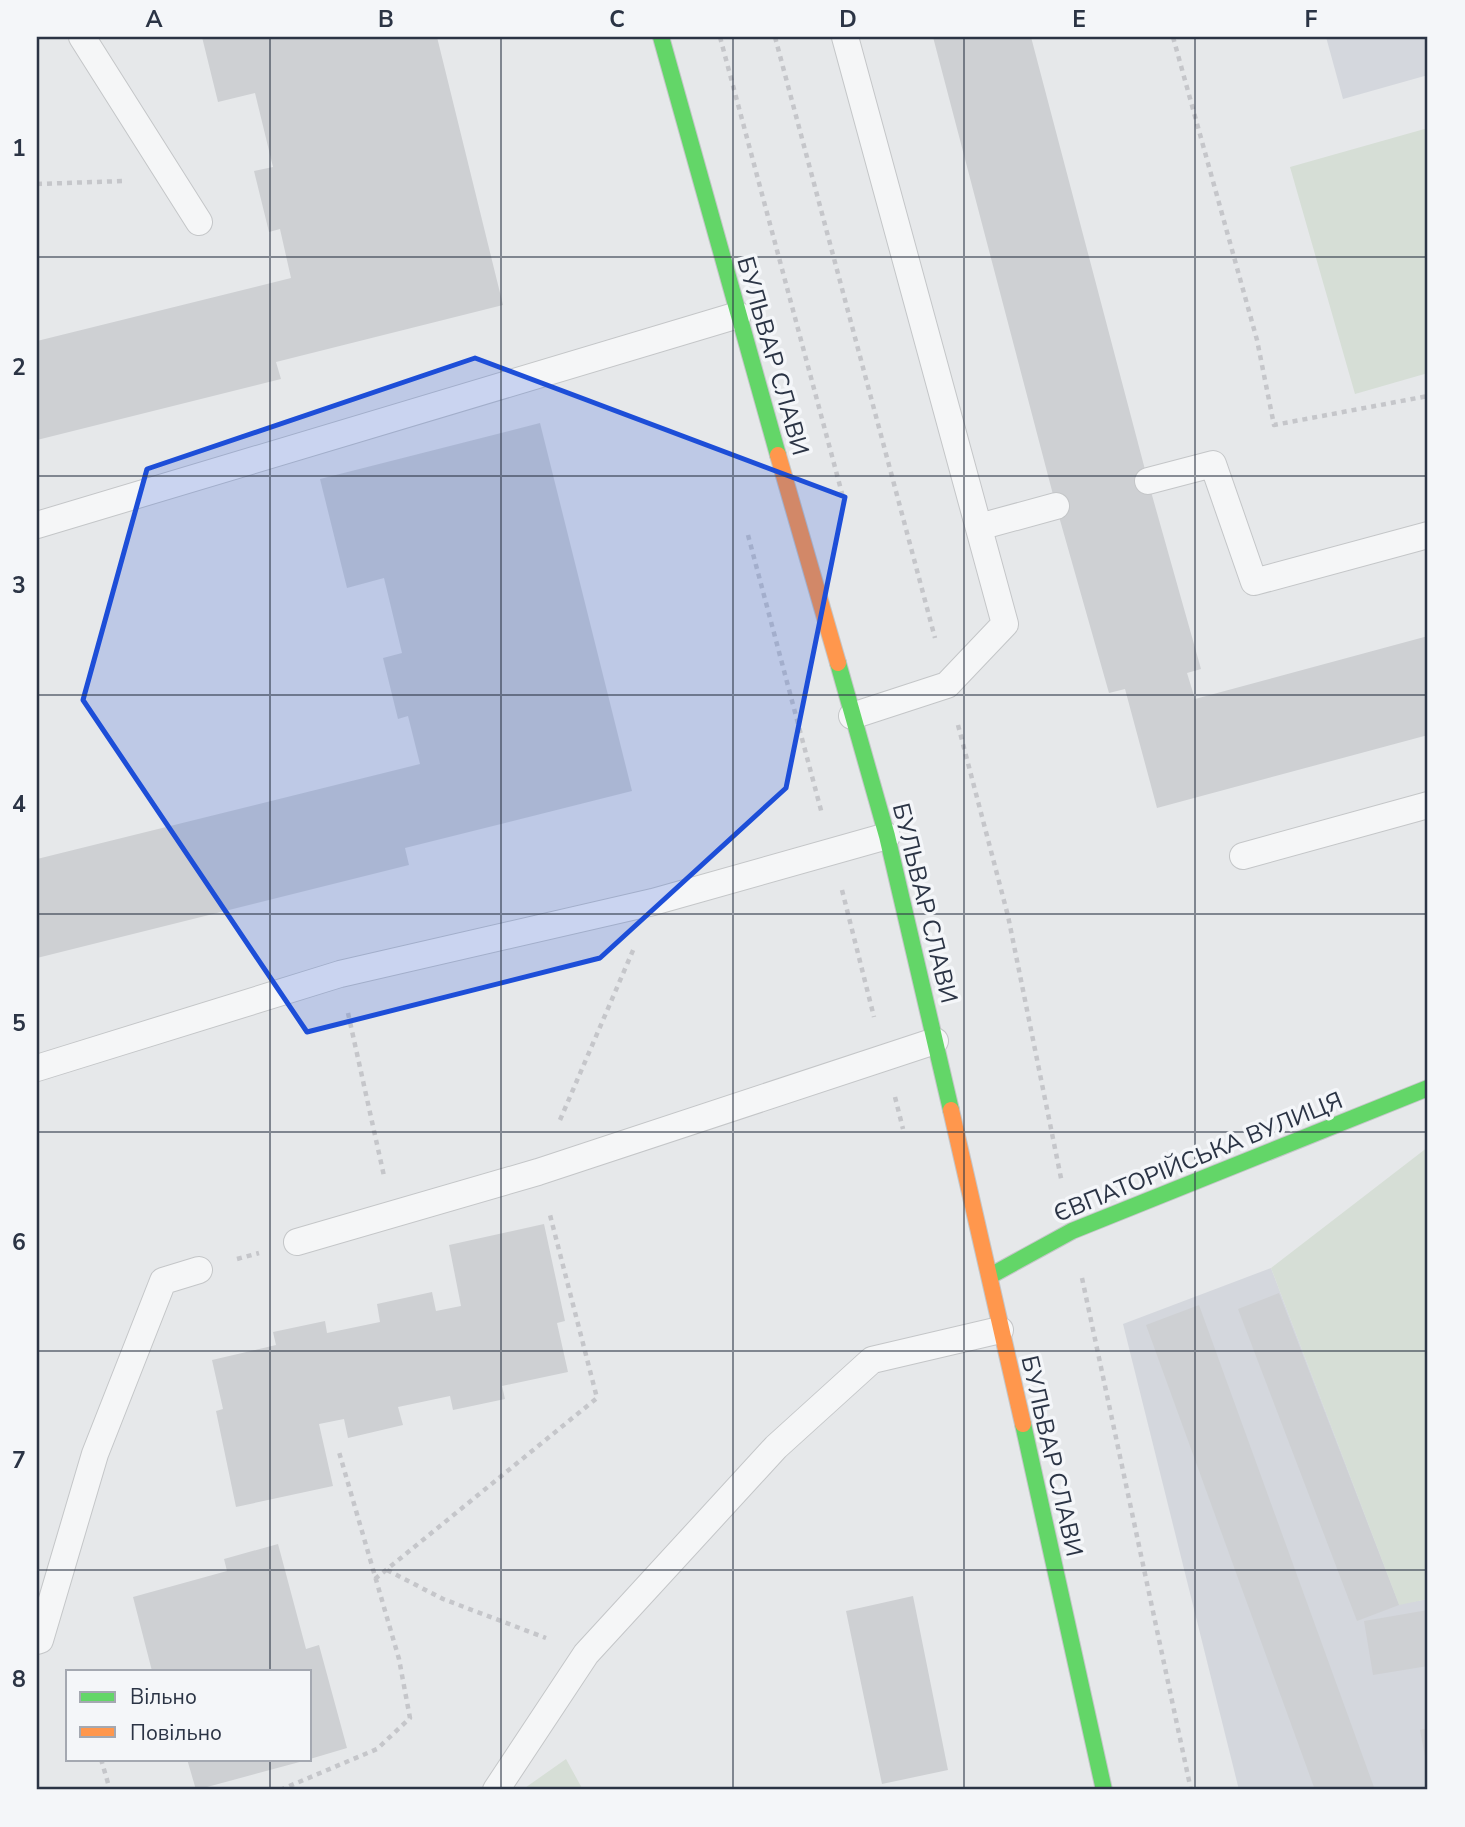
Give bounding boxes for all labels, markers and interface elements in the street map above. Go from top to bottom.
text: A [145,4,163,35]
text: B [378,4,394,35]
text: C [609,4,625,35]
text: D [839,4,857,35]
text: E [1072,4,1086,35]
text: F [1305,4,1318,35]
text: 1 [12,133,26,164]
street label: БУЛЬВАР СЛАВИ [729,253,817,459]
text: 2 [12,352,26,383]
text: 3 [12,570,26,601]
text: 4 [12,789,26,820]
street label: БУЛЬВАР СЛАВИ [885,800,965,1006]
text: 5 [12,1008,26,1039]
street label: ЄВПАТОРІЙСЬКА ВУЛИЦЯ [1049,1084,1347,1230]
text: 6 [12,1227,26,1258]
street label: БУЛЬВАР СЛАВИ [1013,1352,1091,1560]
text: 7 [12,1445,26,1476]
text: 8 [12,1664,26,1695]
legend [66,1670,312,1760]
text: Вільно [130,1683,197,1711]
text: Повільно [130,1719,222,1747]

